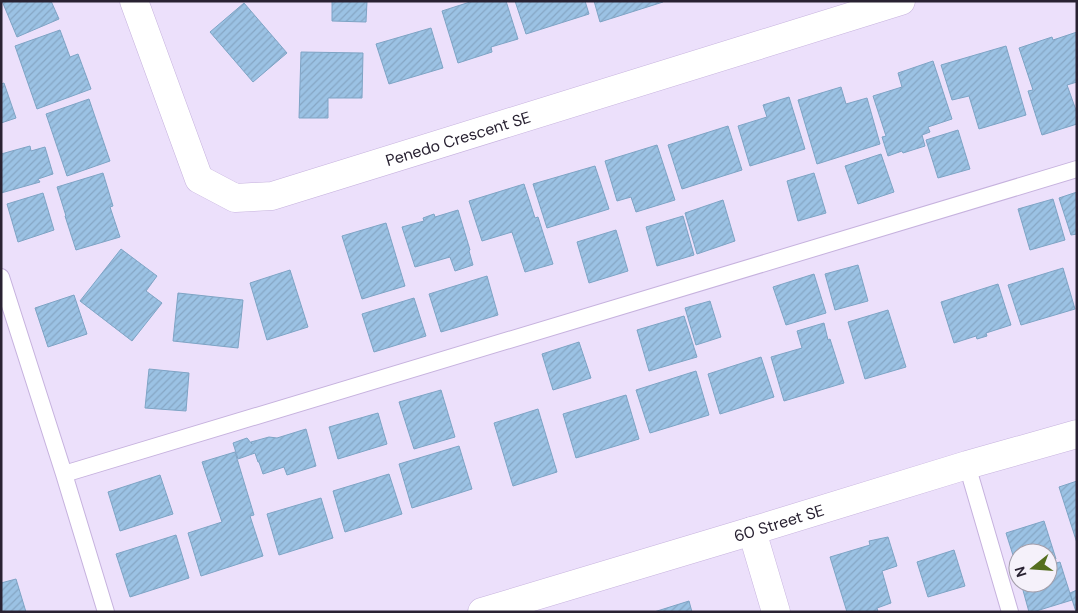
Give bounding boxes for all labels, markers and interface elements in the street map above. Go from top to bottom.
street label: Penedo Crescent SE [383,106,533,171]
street label: 60 Street SE [731,499,827,546]
north arrow [1008,543,1058,593]
text: N [1010,564,1031,579]

